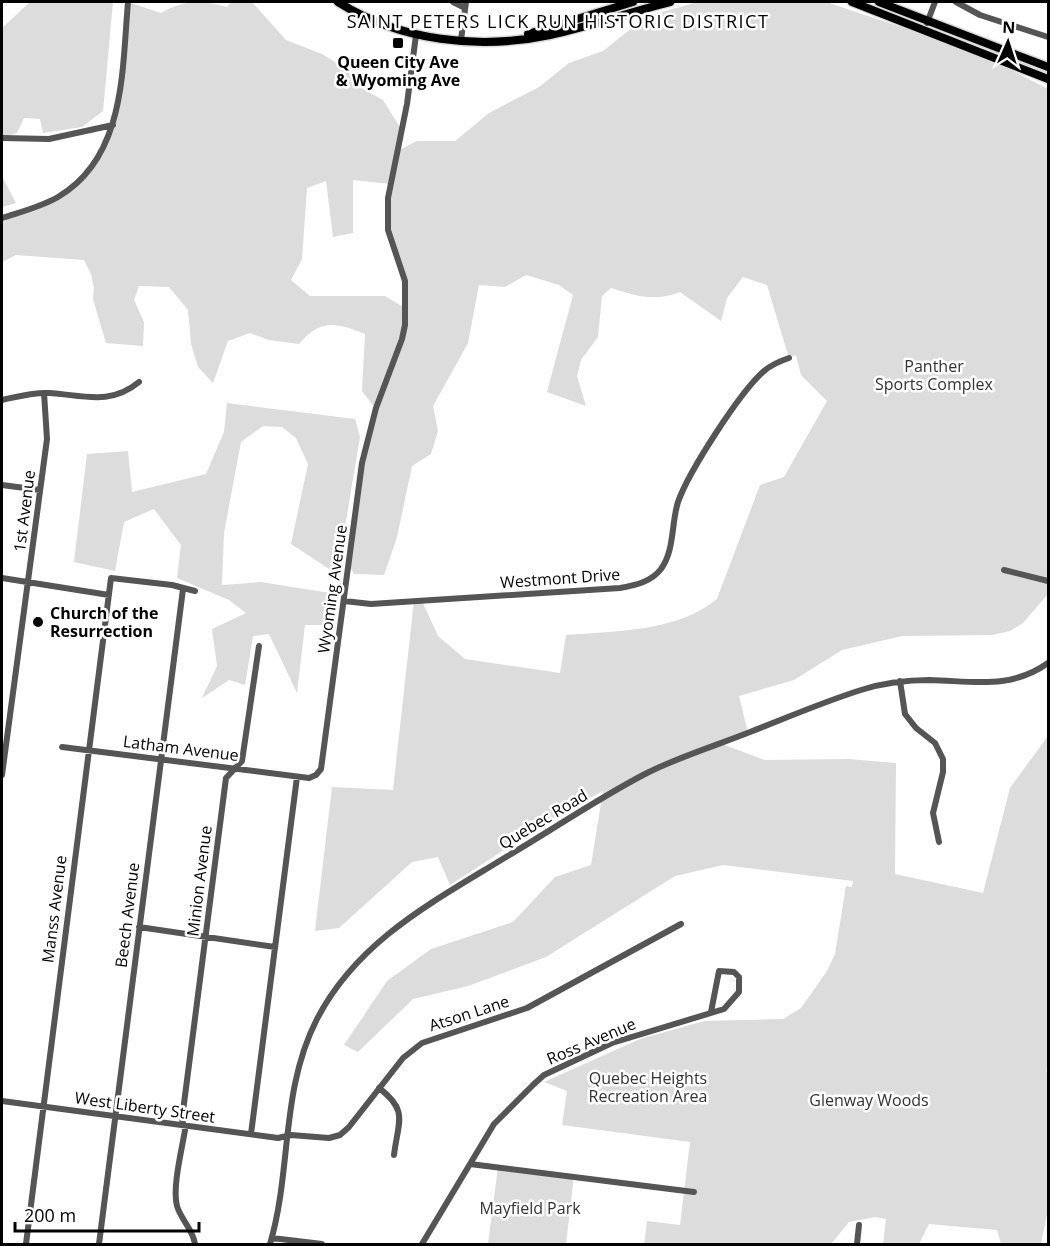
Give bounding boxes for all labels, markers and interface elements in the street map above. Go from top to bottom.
district label: SAINT PETERS LICK RUN HISTORIC DISTRICT [347,9,769,33]
north arrow [978,12,1038,72]
text: N [1002,16,1016,38]
marker: Queen City Ave & Wyoming Ave [391,36,405,50]
place label: Queen City Ave & Wyoming Ave [336,51,460,91]
park label: Panther Sports Complex [875,355,994,395]
street label: 1st Avenue [8,469,40,553]
street label: Wyoming Avenue [312,523,352,655]
street label: Westmont Drive [499,563,621,593]
place label: Church of the Resurrection [50,602,159,642]
marker: Church of the Resurrection [31,615,45,629]
street label: Latham Avenue [122,730,240,766]
street label: Quebec Road [494,784,592,854]
street label: Minion Avenue [181,824,217,938]
street label: Manss Avenue [36,854,72,964]
street label: Beech Avenue [110,861,144,969]
street label: Atson Lane [426,990,512,1036]
street label: Ross Avenue [543,1012,639,1070]
park label: Quebec Heights Recreation Area [589,1067,707,1107]
street label: West Liberty Street [73,1086,217,1128]
park label: Glenway Woods [809,1089,929,1111]
scale bar [15,1195,200,1233]
park label: Mayfield Park [479,1197,581,1219]
text: 200 m [24,1203,76,1227]

